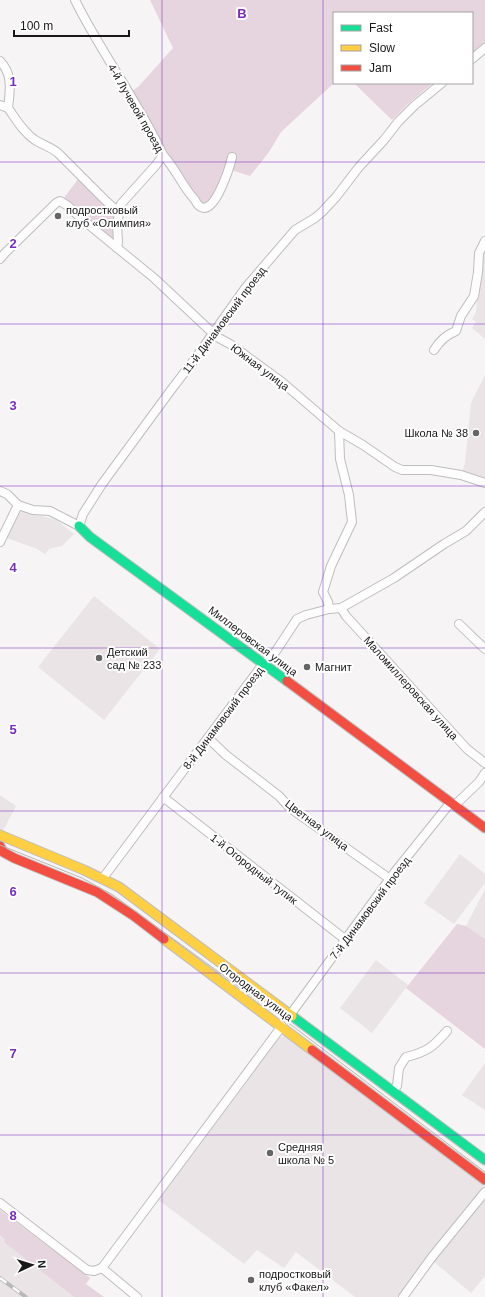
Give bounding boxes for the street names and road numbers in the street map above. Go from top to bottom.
street label: 4-й Лучевой проезд [106,62,166,155]
street label: 11-й Динамовский проезд [180,264,268,376]
street label: Южная улица [228,341,292,393]
street label: Миллеровская улица [206,604,300,679]
street label: Маломиллеровская улица [362,634,461,743]
street label: 8-й Динамовский проезд [181,664,266,772]
street label: Цветная улица [283,797,352,853]
street label: 1-й Огородный тупик [208,831,300,907]
street label: 7-й Динамовский проезд [328,854,413,962]
street label: Огородная улица [217,961,296,1024]

